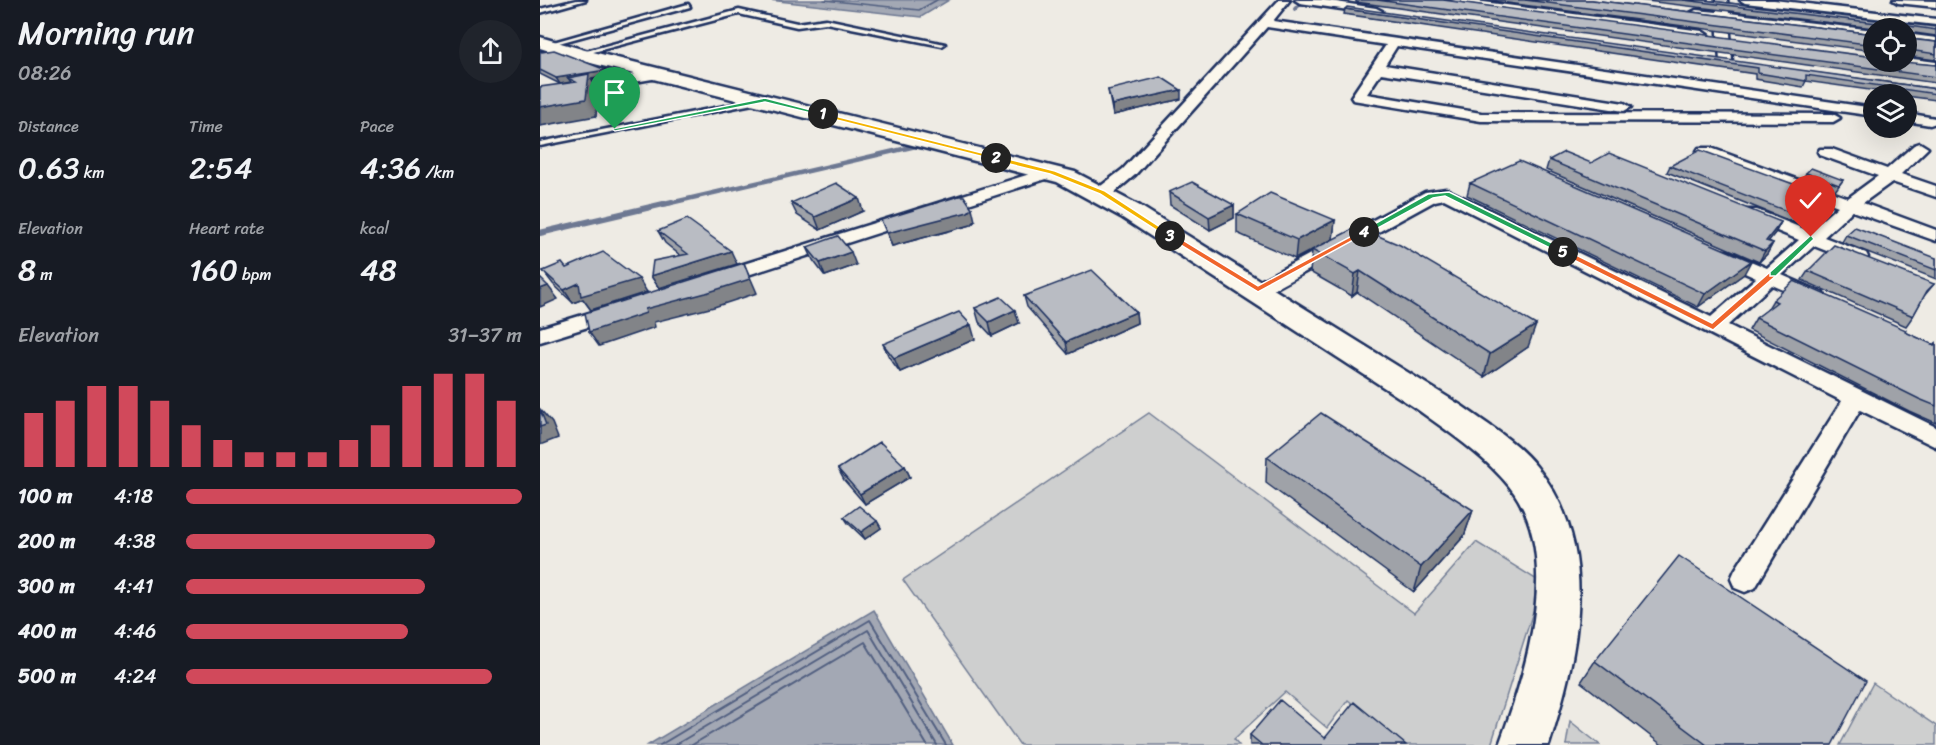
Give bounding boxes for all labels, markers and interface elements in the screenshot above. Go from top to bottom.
text: Morning run [18,4,194,62]
map controls [1863,18,1917,138]
button: locate [1863,18,1917,72]
button: share [459,20,522,83]
text: 08:26 [18,56,72,91]
pin [589,67,640,129]
icon: arrive [598,76,631,109]
button: layers [1863,84,1917,138]
pin: 1 [808,99,838,129]
text: 1 [820,99,826,128]
text: Distance [18,112,79,141]
text: Time [189,112,223,141]
text: Pace [360,112,394,141]
text: 0.63 [18,141,80,195]
text: 2:54 [189,141,252,195]
text: 4:36 [360,141,421,195]
pin: 2 [981,143,1011,173]
text: 2 [991,143,1001,172]
text: km [80,158,104,187]
text: /km [421,158,454,187]
pin [1785,175,1836,237]
icon: check [1794,184,1827,217]
text: Elevation [18,214,83,243]
text: Heart rate [189,214,264,243]
text: kcal [360,214,389,243]
pin: 4 [1349,217,1379,247]
text: 4 [1359,217,1369,246]
pin: 3 [1155,221,1185,251]
text: 3 [1166,221,1174,250]
pin: 5 [1548,237,1578,267]
text: 5 [1558,237,1568,266]
text: 8 [18,243,36,297]
text: 160 [189,243,238,297]
text: 48 [360,243,397,297]
text: m [36,260,53,289]
text: bpm [238,260,272,289]
text: Elevation [18,318,99,353]
text: 31–37 m [448,318,522,353]
text: 100 m [18,479,72,514]
text: 4:18 [114,479,153,514]
text: 200 m [18,524,75,559]
text: 4:38 [114,524,156,559]
text: 300 m [18,569,75,604]
text: 4:41 [114,569,154,604]
text: 400 m [18,614,76,649]
text: 4:46 [114,614,156,649]
text: 500 m [18,659,76,694]
text: 4:24 [114,659,157,694]

